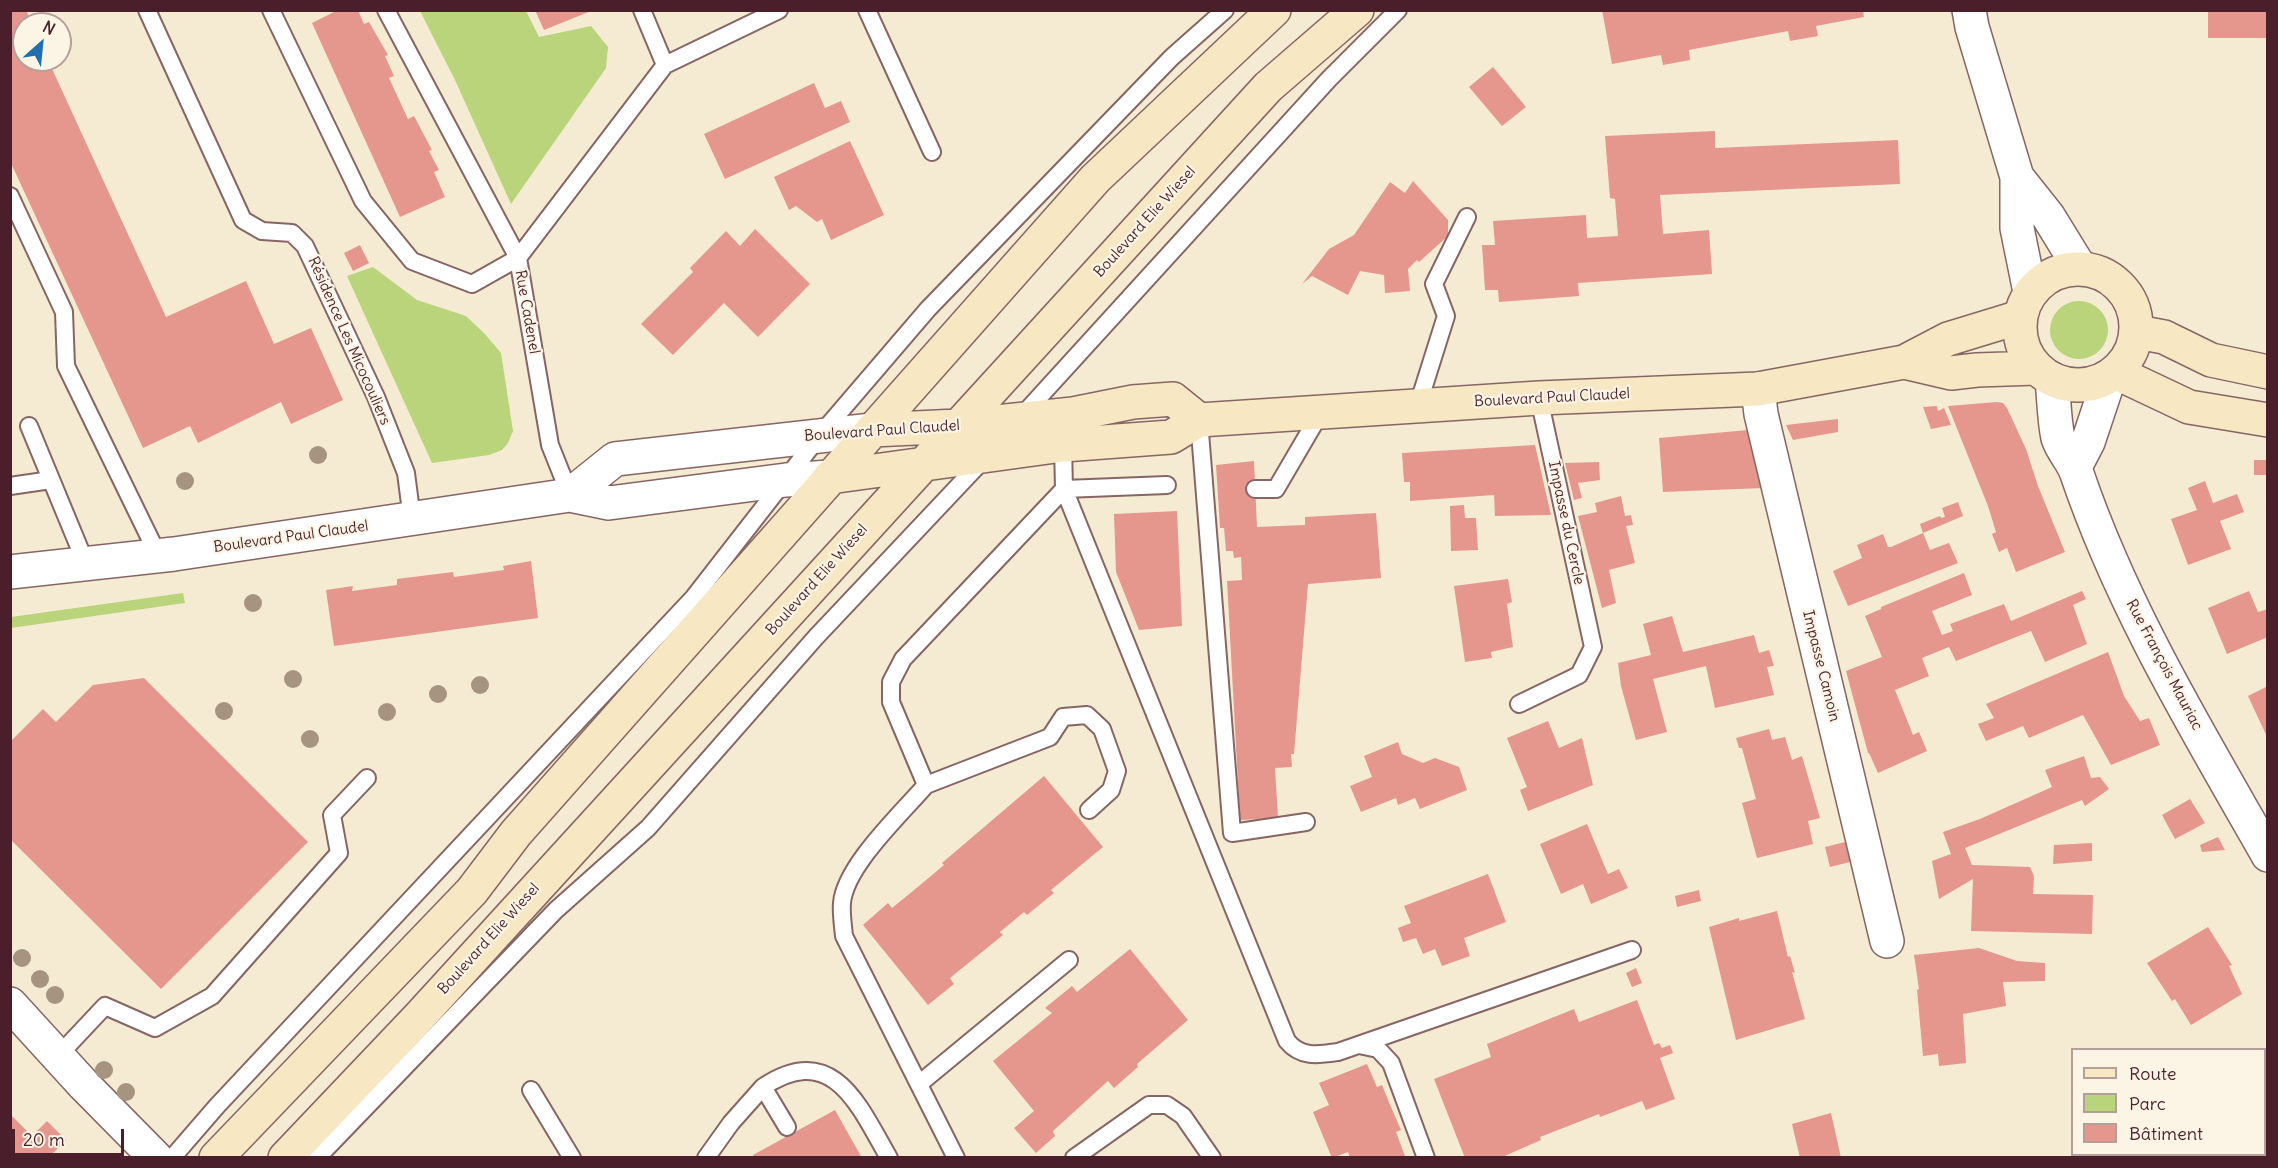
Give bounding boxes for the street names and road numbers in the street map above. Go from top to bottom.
street label: Boulevard Elie Wiesel [1090,163,1200,281]
street label: Résidence Les Micocouliers [304,254,394,428]
street label: Rue Cadenel [511,269,543,355]
street label: Boulevard Paul Claudel [1474,385,1630,411]
street label: Boulevard Paul Claudel [804,417,960,445]
street label: Impasse du Cercle [1544,460,1588,586]
street label: Boulevard Paul Claudel [212,517,370,557]
street label: Boulevard Elie Wiesel [762,521,872,639]
street label: Rue François Mauriac [2122,597,2206,733]
street label: Impasse Camoin [1798,609,1844,723]
street label: Boulevard Elie Wiesel [434,880,544,998]

